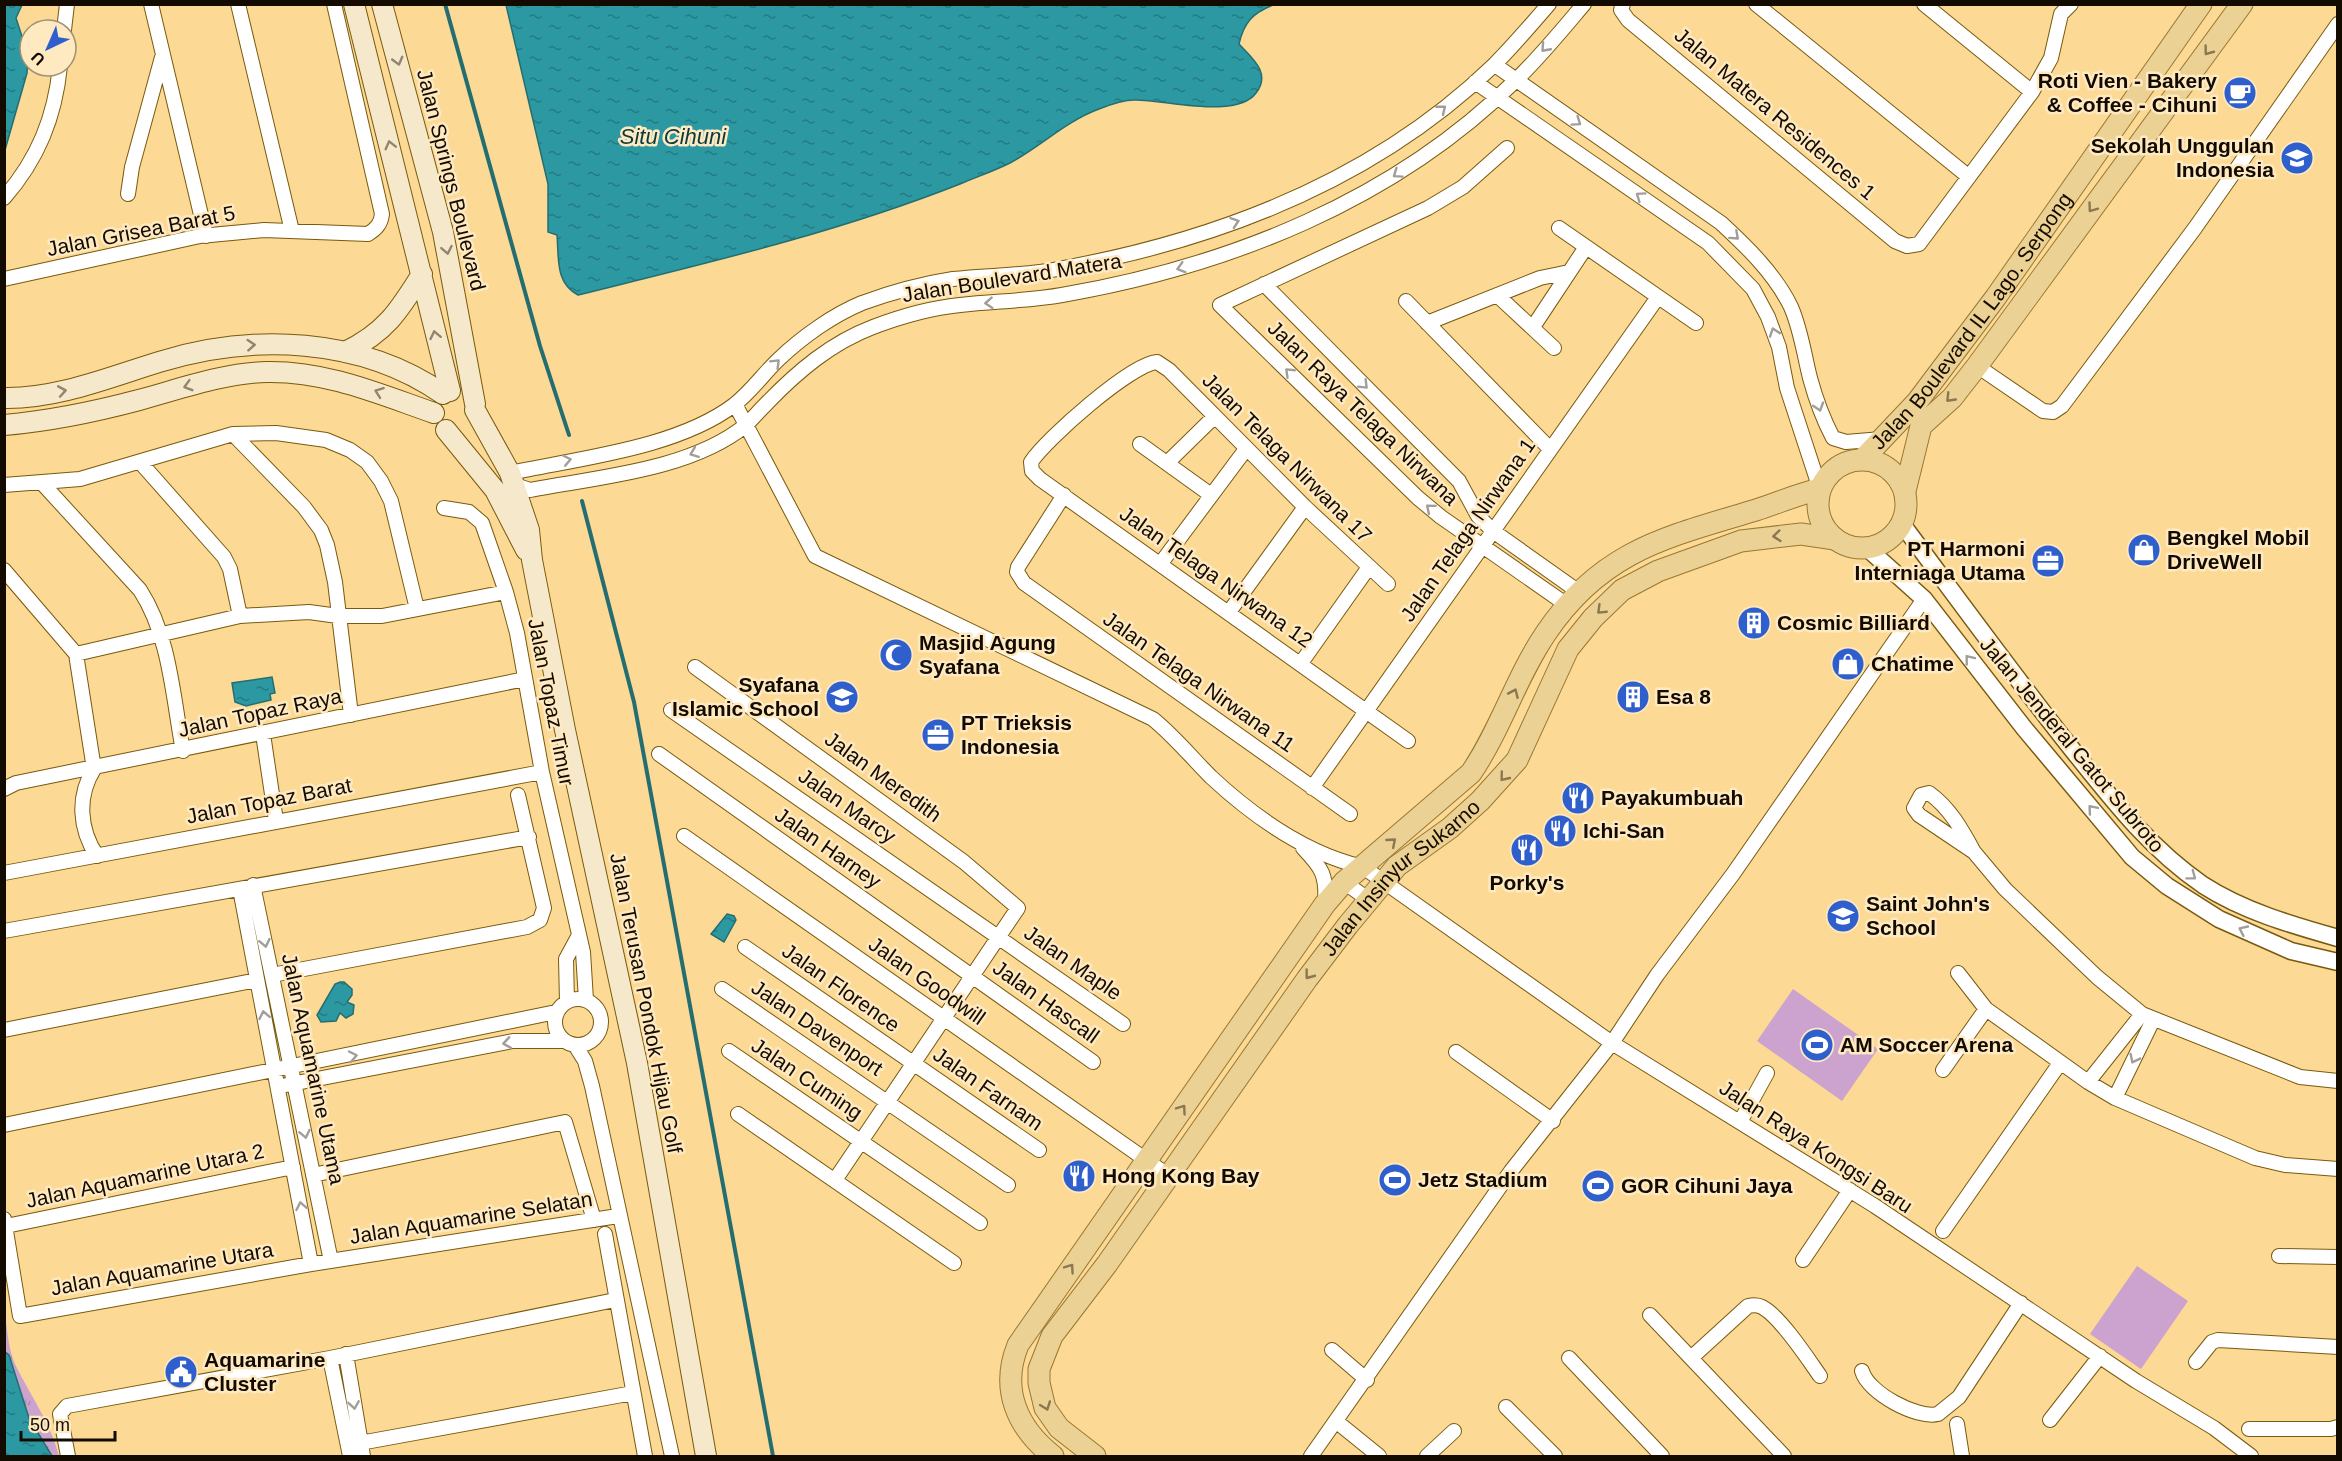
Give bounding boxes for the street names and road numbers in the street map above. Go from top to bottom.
street label: Jalan Matera Residences 1 [1670,23,1880,204]
street label: Jalan Springs Boulevard [413,67,490,293]
street label: Jalan Boulevard IL Lago. Serpong [1866,188,2076,454]
street label: Jalan Grisea Barat 5 [45,201,237,260]
street label: Jalan Boulevard Matera [901,249,1124,306]
street label: Jalan Raya Telaga Nirwana [1264,316,1463,510]
street label: Jalan Telaga Nirwana 17 [1198,368,1377,547]
street label: Jalan Telaga Nirwana 1 [1396,434,1540,626]
street label: Jalan Telaga Nirwana 12 [1116,501,1317,652]
street label: Jalan Telaga Nirwana 11 [1099,607,1299,756]
street label: Jalan Topaz Timur [524,616,579,788]
street label: Jalan Jenderal Gatot Subroto [1976,633,2169,857]
street label: Jalan Topaz Raya [176,684,344,741]
street label: Jalan Meredith [821,727,946,826]
street label: Jalan Marcy [794,764,901,848]
street label: Jalan Topaz Barat [184,773,354,828]
street label: Jalan Insinyur Sukarno [1317,795,1484,960]
street label: Jalan Harney [771,803,886,893]
street label: Jalan Terusan Pondok Hijau Golf [606,851,687,1155]
street label: Jalan Maple [1020,921,1126,1004]
street label: Jalan Goodwill [865,932,990,1029]
street label: Jalan Florence [778,939,904,1037]
street label: Jalan Aquamarine Utama [278,951,349,1187]
street label: Jalan Hascall [989,956,1104,1048]
street label: Jalan Davenport [747,975,887,1080]
street label: Jalan Cuming [748,1033,867,1124]
street label: Jalan Farnam [929,1042,1047,1135]
street label: Jalan Raya Kongsi Baru [1716,1076,1917,1218]
street label: Jalan Aquamarine Utara 2 [24,1139,266,1212]
street label: Jalan Aquamarine Selatan [348,1187,594,1248]
street label: Jalan Aquamarine Utara [49,1238,275,1299]

